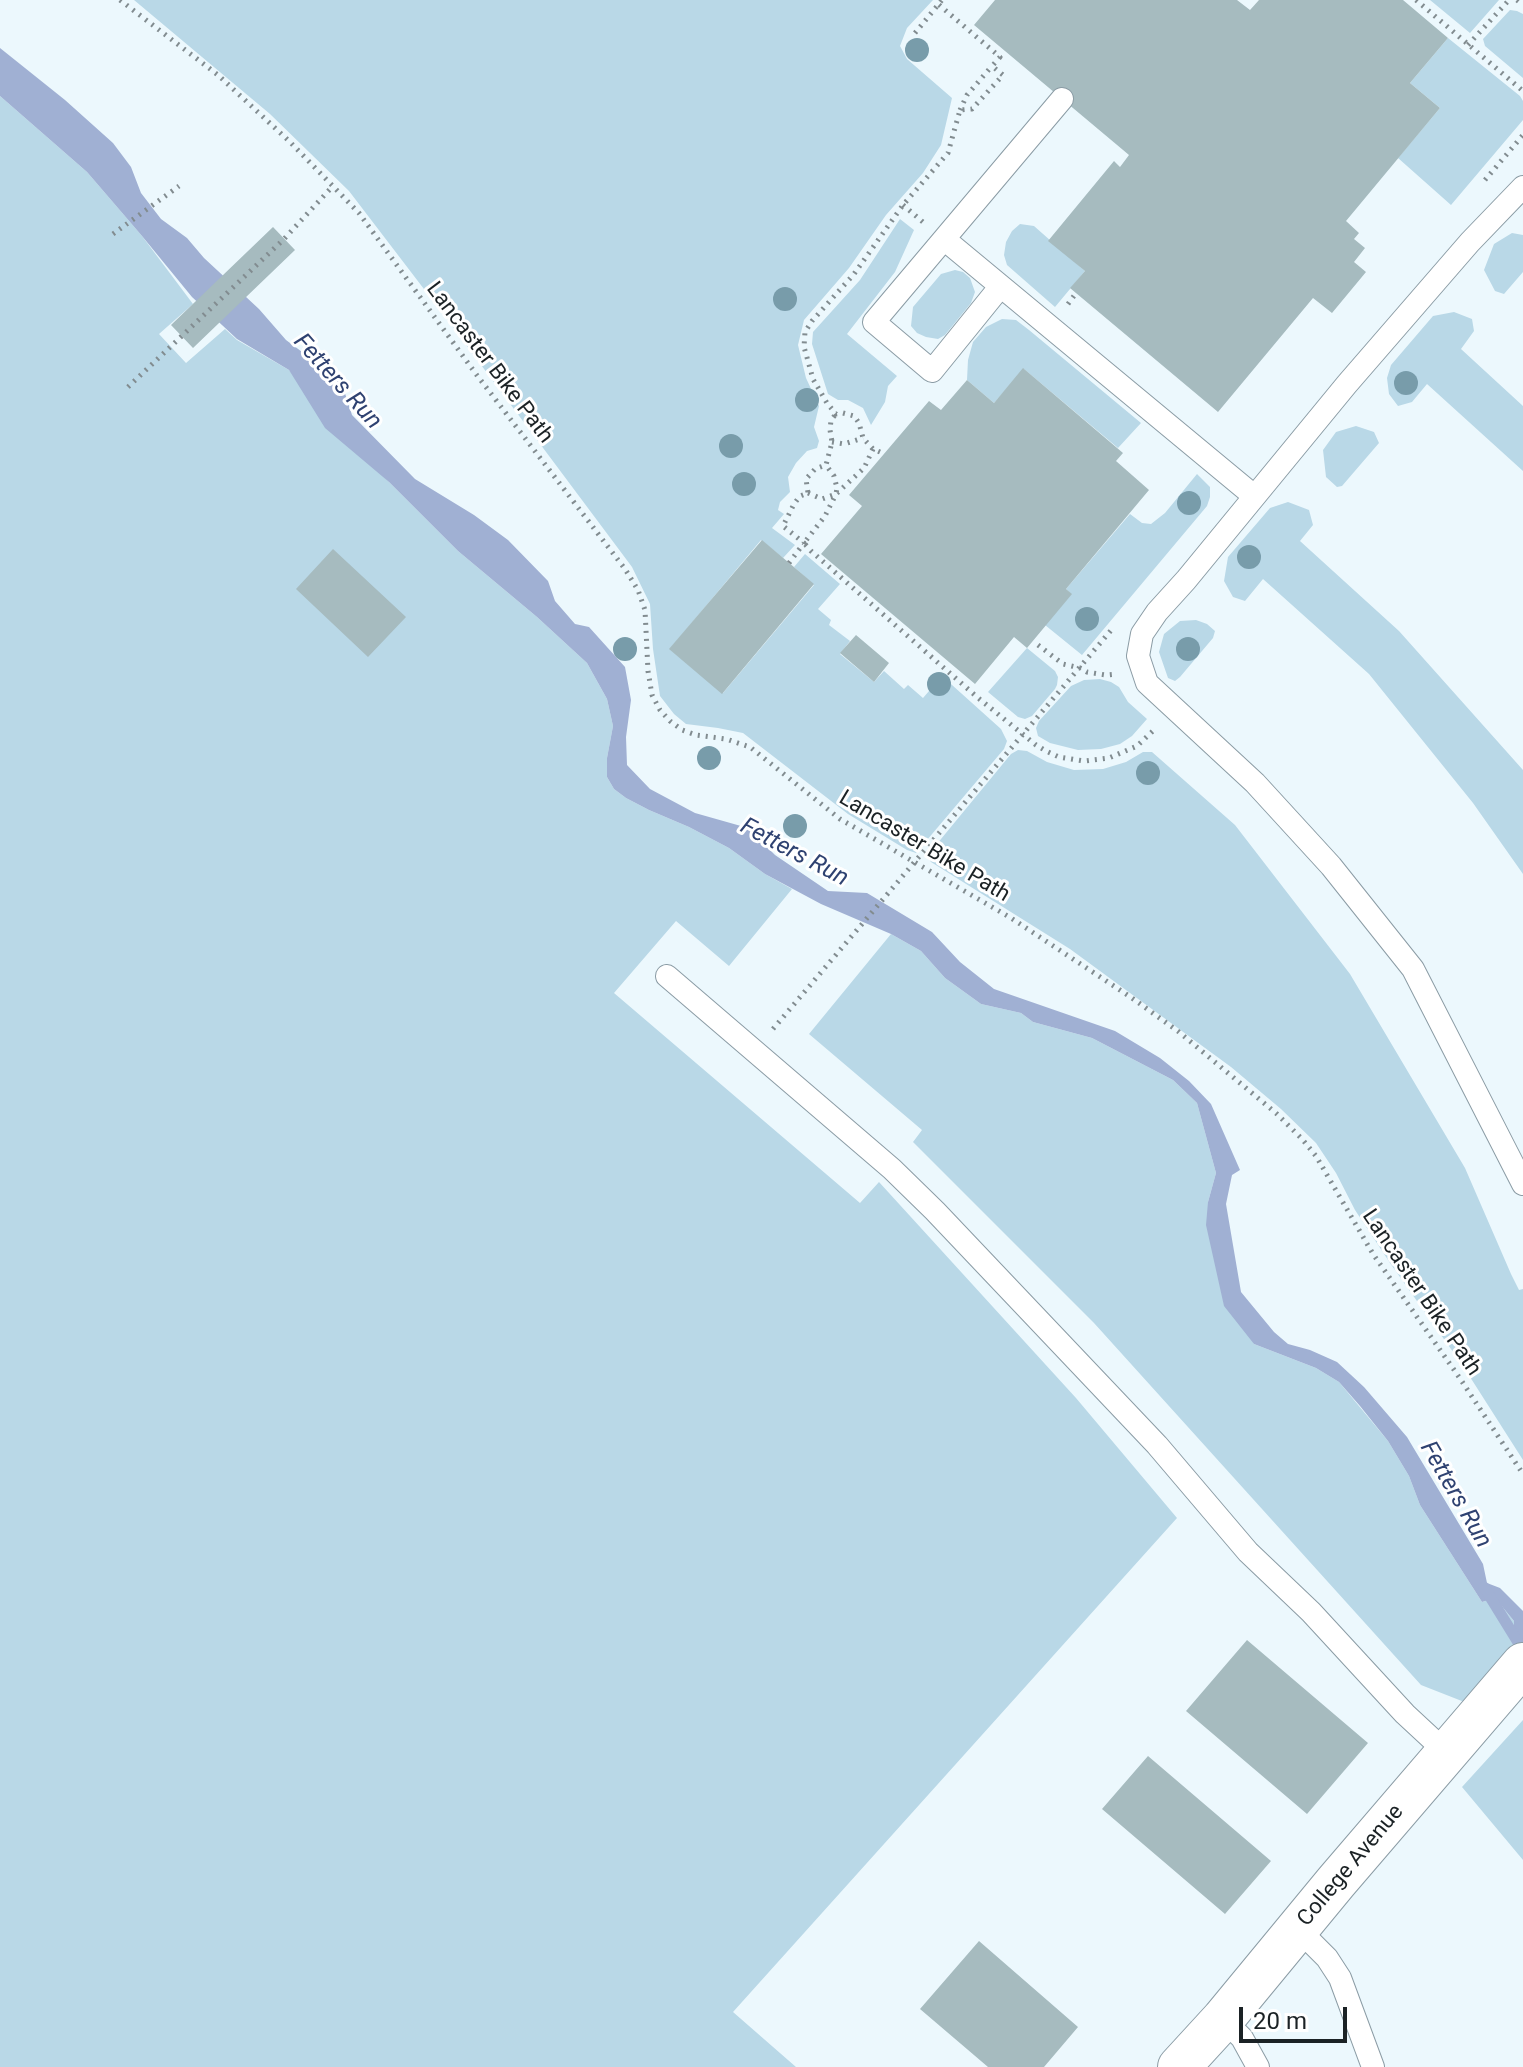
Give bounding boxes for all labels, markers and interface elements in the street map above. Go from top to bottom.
street label: Lancaster Bike Path [420,277,558,449]
water label: Fetters Run [287,328,387,436]
street label: Lancaster Bike Path [834,786,1014,908]
water label: Fetters Run [735,813,853,893]
street label: Lancaster Bike Path [1356,1205,1486,1381]
water label: Fetters Run [1413,1437,1497,1553]
street label: College Avenue [1292,1800,1410,1932]
scale bar [1243,1991,1351,2041]
text: 20 m [1253,2007,1307,2035]

